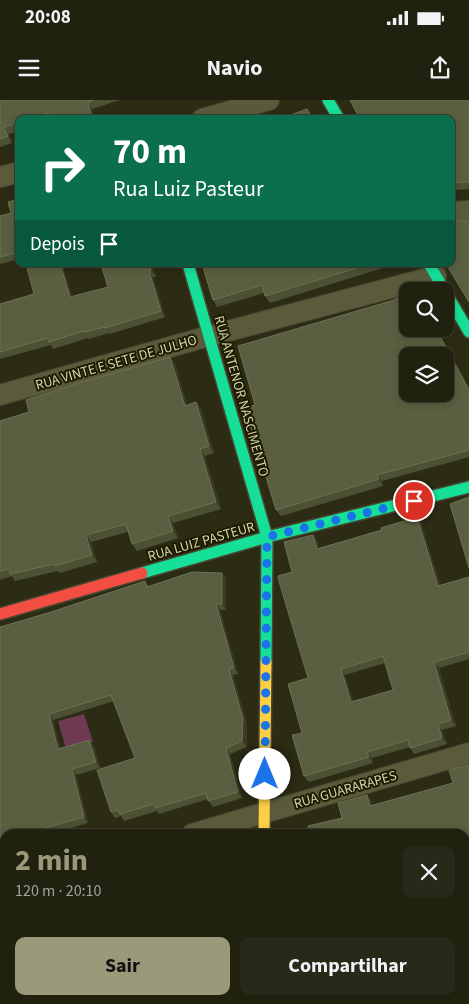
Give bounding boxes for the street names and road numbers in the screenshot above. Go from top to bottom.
street label: RUA ANTENOR NASCIMENTO [208,313,274,479]
street label: RUA VINTE E SETE DE JULHO [33,330,199,396]
street label: RUA LUIZ PASTEUR [145,517,257,567]
street label: RUA GUARARAPES [292,766,399,814]

